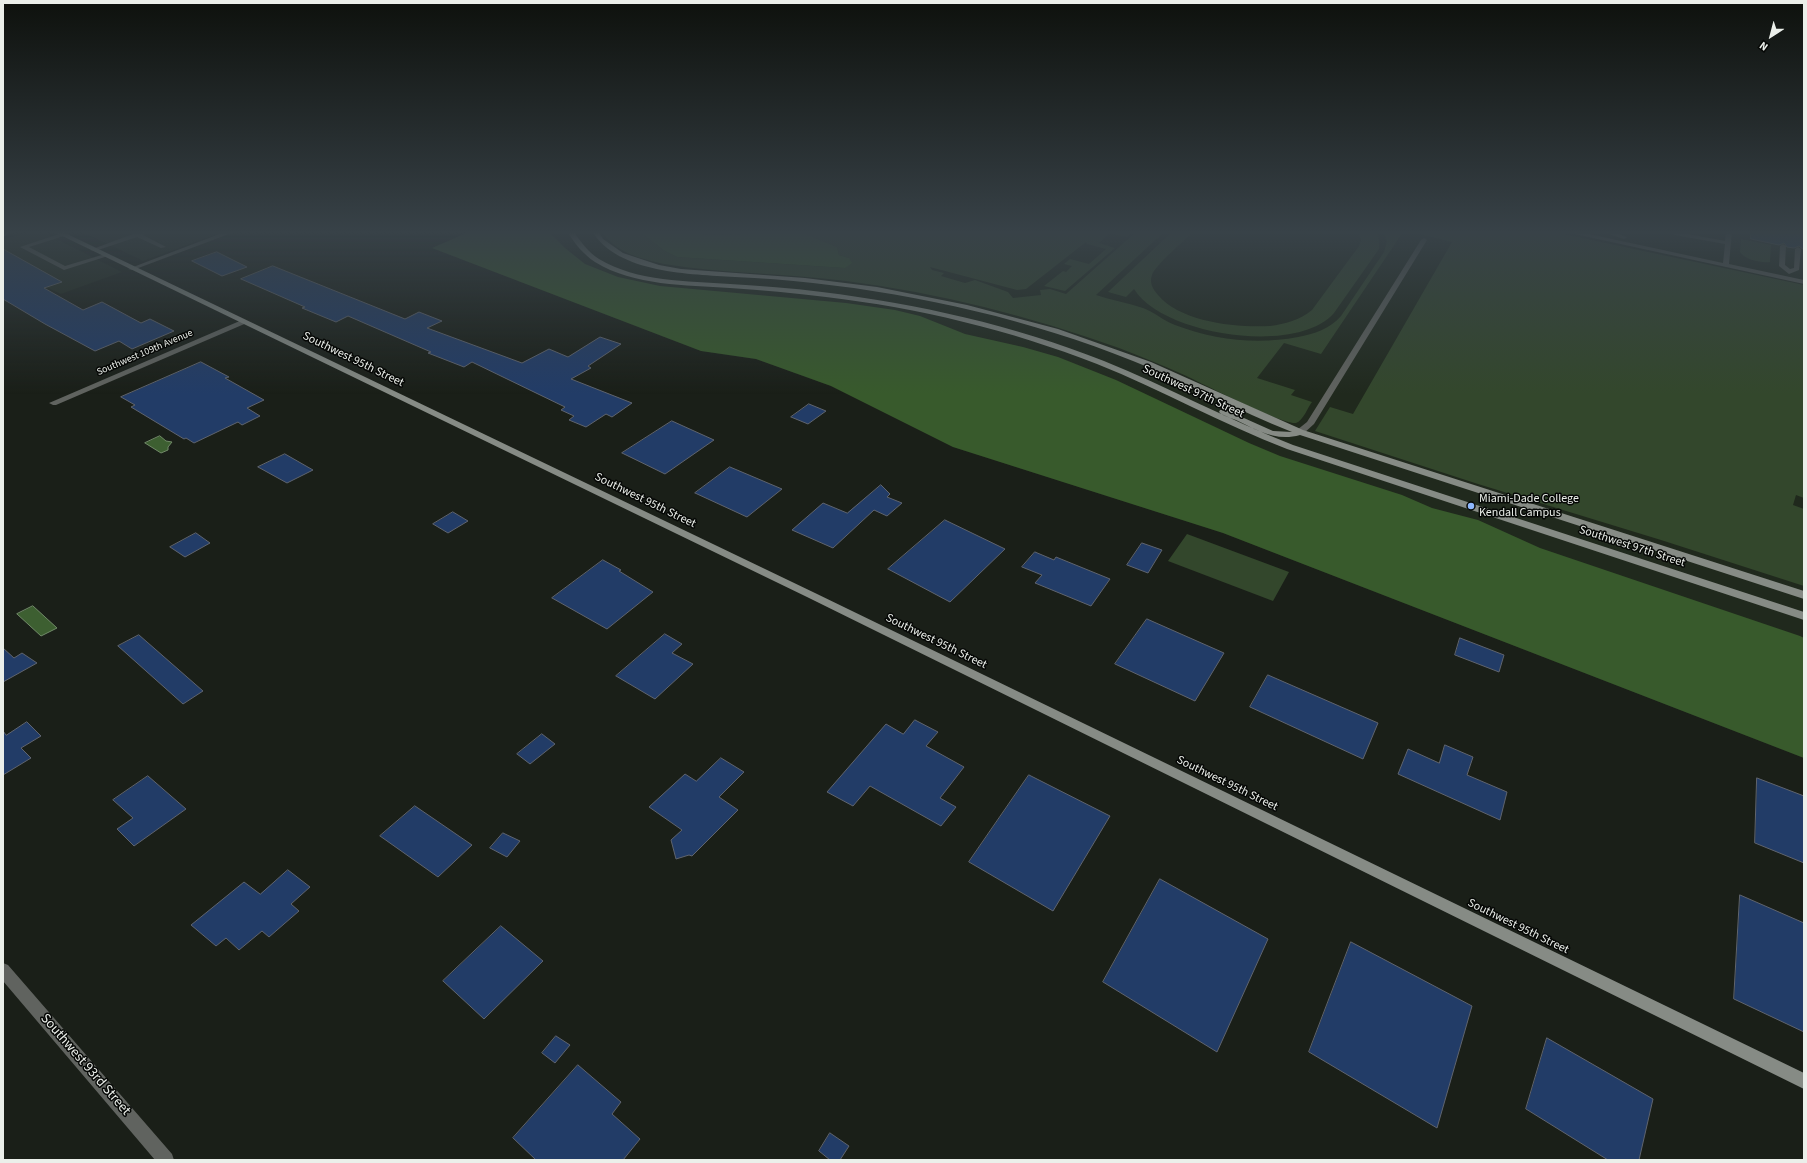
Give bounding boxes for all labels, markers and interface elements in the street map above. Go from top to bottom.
north arrow [1751,16,1791,56]
text: N [1756,38,1771,54]
street label: Southwest 109th Avenue [95,327,195,379]
street label: Southwest 95th Street [300,329,406,391]
street label: Southwest 97th Street [1140,362,1246,422]
street label: Southwest 95th Street [592,470,698,532]
place label: Miami-Dade College Kendall Campus [1479,492,1579,520]
marker: Miami-Dade College Kendall Campus [1466,501,1476,511]
street label: Southwest 97th Street [1577,523,1687,571]
street label: Southwest 95th Street [883,611,989,673]
street label: Southwest 95th Street [1174,753,1280,815]
street label: Southwest 95th Street [1465,896,1571,958]
street label: Southwest 93rd Street [36,1011,134,1119]

